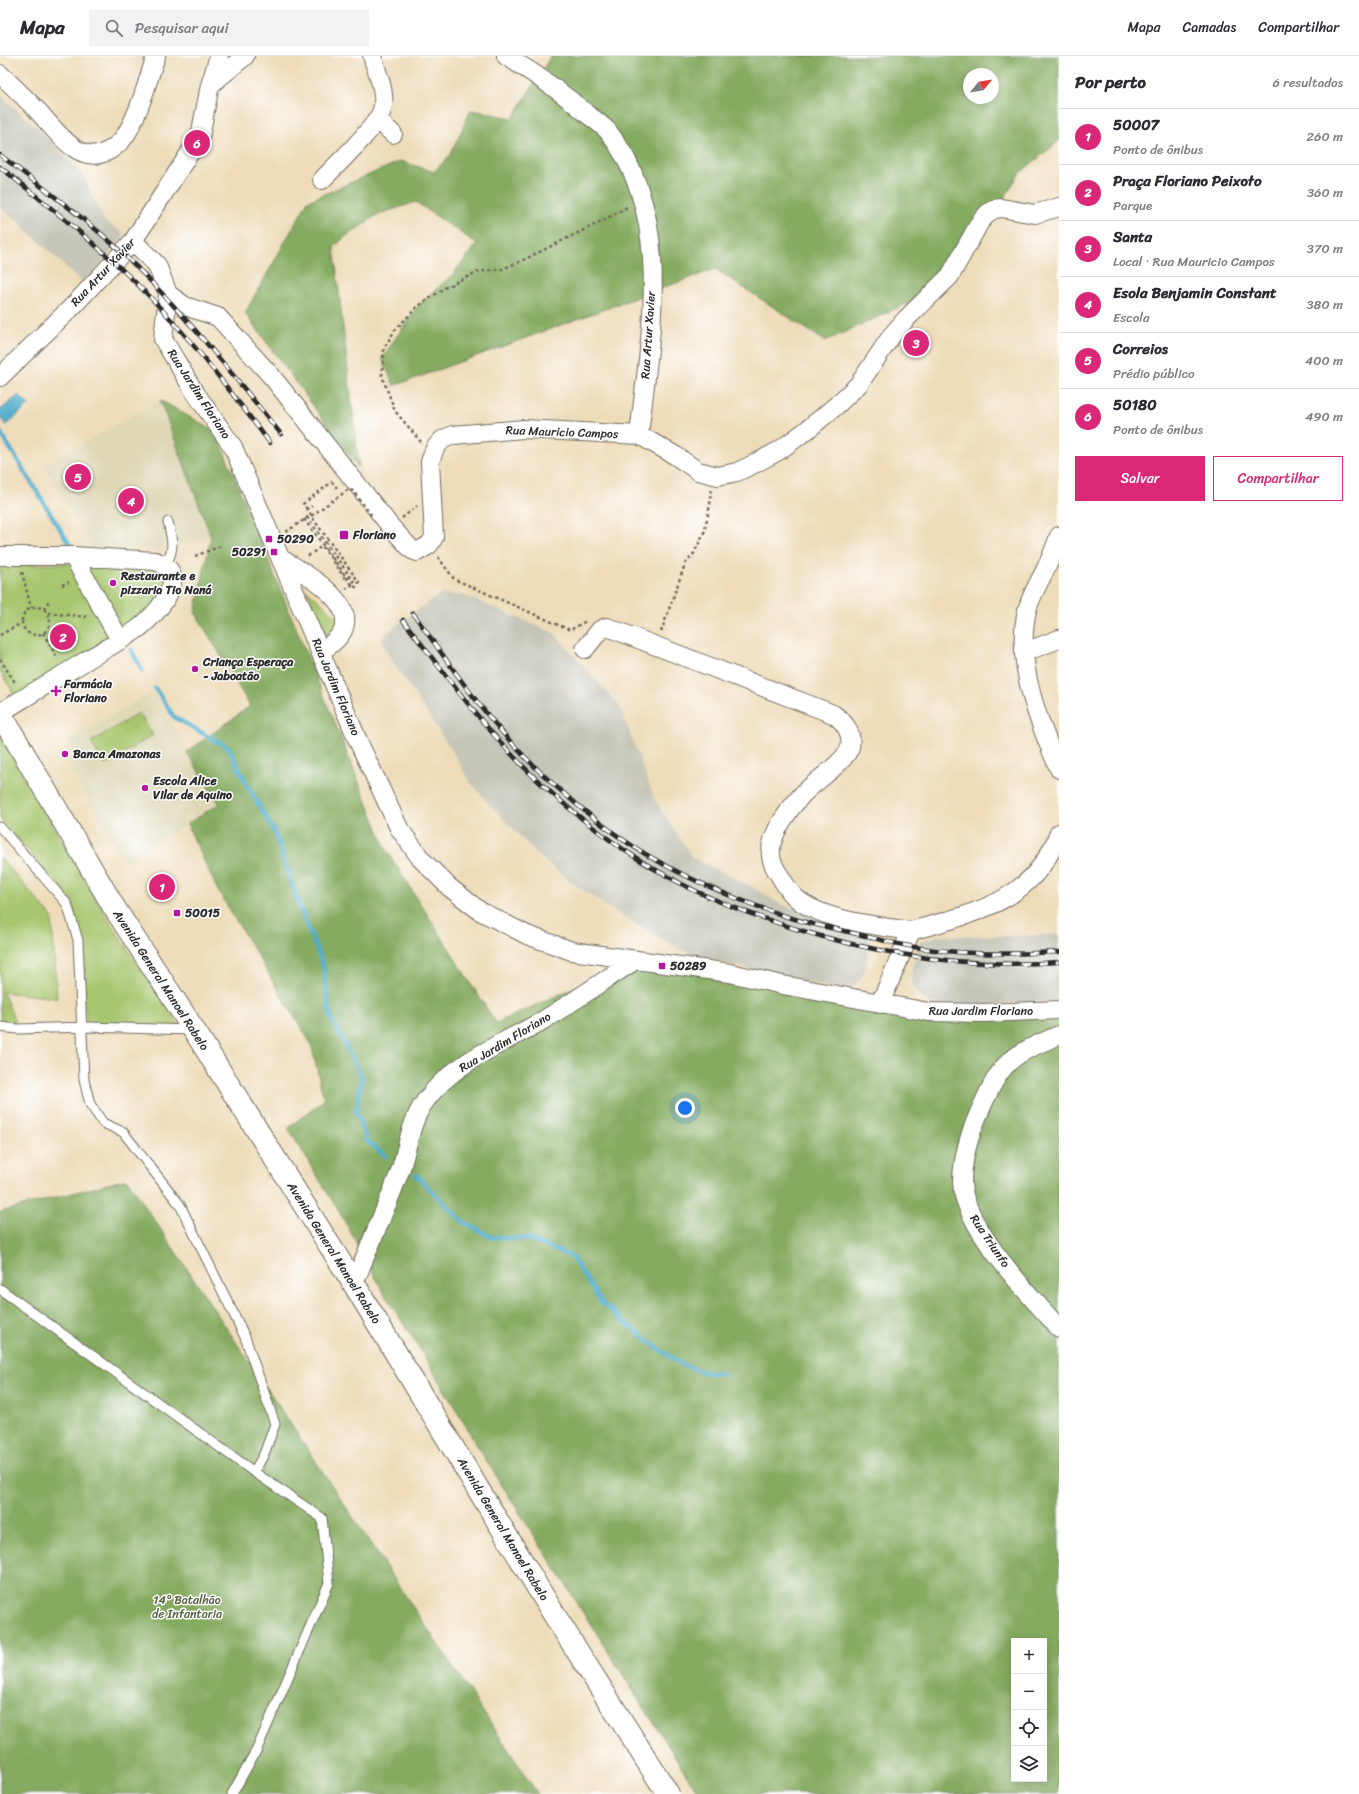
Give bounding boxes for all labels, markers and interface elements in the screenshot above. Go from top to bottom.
search box [89,10,369,46]
text: Mapa [20,11,65,44]
text: Pesquisar aqui [135,15,229,41]
text: Mapa [1128,15,1160,40]
text: Camadas [1182,15,1236,40]
text: Compartilhar [1258,15,1339,40]
icon: search [103,17,125,39]
text: Por perto [1075,67,1146,97]
north arrow [963,68,999,104]
text: 6 resultados [1273,71,1343,94]
text: 50007 [1113,112,1159,138]
text: 1 [1085,125,1091,148]
text: 260 m [1307,125,1343,148]
pin: 6 [184,128,210,158]
text: Ponto de ônibus [1113,138,1203,161]
text: Praça Floriano Peixoto [1113,168,1262,194]
text: 2 [1084,181,1092,204]
text: 360 m [1307,181,1343,204]
text: Parque [1113,194,1152,217]
text: Santa [1113,224,1152,250]
street label: Rua Artur Xavier [65,232,142,312]
text: 3 [1084,237,1092,260]
text: 370 m [1307,237,1343,260]
text: Local · Rua Mauricio Campos [1113,250,1275,273]
text: Esola Benjamin Constant [1113,280,1277,306]
street label: Rua Artur Xavier [634,289,662,380]
text: 4 [1084,293,1092,316]
text: 380 m [1306,293,1343,316]
text: Escola [1113,306,1150,329]
pin: 3 [903,328,929,358]
text: Correios [1113,336,1168,362]
street label: Rua Jardim Floriano [161,344,237,444]
text: 5 [1084,349,1092,372]
text: 400 m [1305,349,1343,372]
text: Prédio público [1113,362,1195,385]
text: 50180 [1113,392,1157,418]
text: 6 [1084,405,1092,428]
text: 490 m [1305,405,1343,428]
text: Ponto de ônibus [1113,418,1203,441]
street label: Rua Mauricio Campos [505,419,619,445]
button: Salvar [1075,456,1205,501]
button: Compartilhar [1213,456,1343,501]
pin: 5 [65,462,91,492]
pin: 4 [118,486,144,516]
place label: Floriano [352,524,397,546]
place label: 50290 [277,528,314,550]
marker: Floriano [338,529,350,541]
marker: 50290 [264,534,274,544]
place label: 50291 [232,541,266,563]
marker: 50291 [269,547,279,557]
place label: Restaurante e pizzaria Tio Naná [120,565,211,601]
marker: Restaurante e pizzaria Tio Naná [108,578,118,588]
pin: 2 [50,622,76,652]
street label: Rua Jardim Floriano [305,635,367,739]
place label: Criança Esperaça - Jaboatão [202,651,294,687]
marker: Criança Esperaça - Jaboatão [190,664,200,674]
place label: Farmácia Floriano [63,673,113,709]
marker: Farmácia Floriano [51,686,61,696]
place label: Banca Amazonas [73,743,162,765]
marker: Banca Amazonas [60,749,70,759]
place label: Escola Alice Vilar de Aquino [153,770,232,806]
marker: Escola Alice Vilar de Aquino [140,783,150,793]
pin: 1 [149,872,175,902]
place label: 50015 [185,902,221,924]
street label: Avenida General Manoel Rabelo [106,904,215,1055]
marker: 50015 [172,908,182,918]
place label: 50289 [670,955,707,977]
marker: 50289 [657,961,667,971]
street label: Rua Jardim Floriano [929,1000,1033,1022]
street label: Rua Jardim Floriano [455,1006,555,1078]
your location [675,1098,695,1118]
street label: Avenida General Manoel Rabelo [281,1177,387,1329]
street label: Rua Triunfo [964,1210,1016,1272]
street label: Avenida General Manoel Rabelo [451,1452,555,1605]
park label: 14° Batalhão de Infantaria [152,1589,223,1625]
map controls [1011,1638,1047,1782]
button: + [1011,1638,1047,1674]
button: − [1011,1674,1047,1710]
button: locate [1011,1710,1047,1746]
button: layers [1011,1746,1047,1782]

